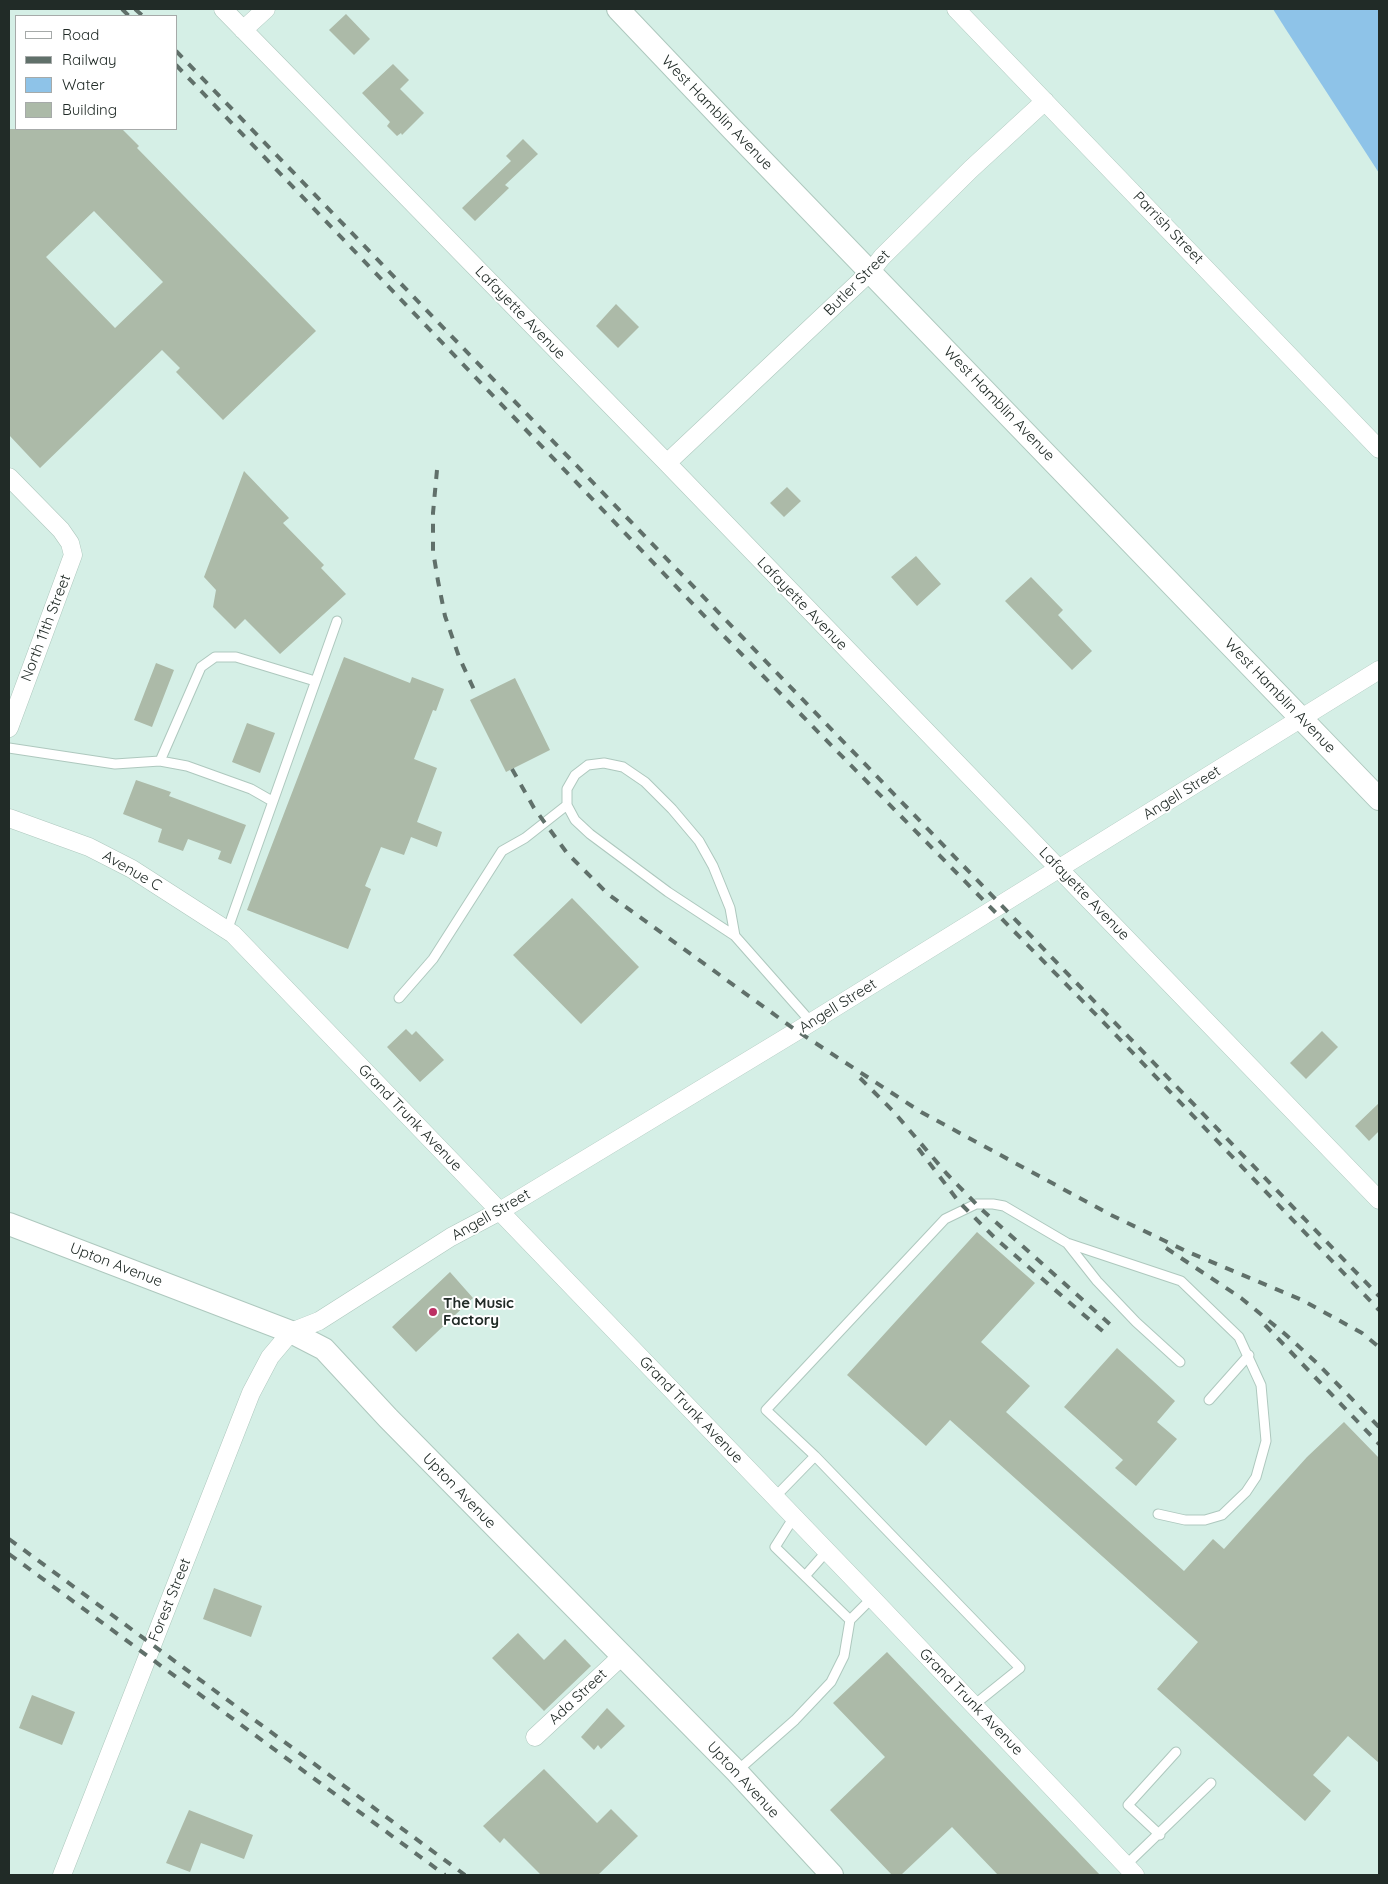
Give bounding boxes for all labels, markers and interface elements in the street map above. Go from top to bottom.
legend [15,15,178,130]
text: Road [62,25,99,44]
text: Railway [62,50,117,69]
street label: West Hamblin Avenue [658,52,776,174]
text: Water [62,75,105,94]
text: Building [62,100,117,119]
street label: Parrish Street [1129,188,1207,268]
street label: Butler Street [820,246,894,320]
street label: Lafayette Avenue [471,263,569,363]
street label: West Hamblin Avenue [940,343,1058,465]
street label: Lafayette Avenue [753,554,851,654]
street label: North 11th Street [17,572,75,684]
street label: West Hamblin Avenue [1221,635,1339,757]
street label: Angell Street [1140,762,1224,824]
street label: Lafayette Avenue [1035,844,1133,944]
street label: Avenue C [99,847,165,895]
street label: Angell Street [796,975,880,1037]
street label: Grand Trunk Avenue [354,1061,466,1175]
street label: Angell Street [448,1185,534,1245]
street label: Upton Avenue [67,1239,165,1291]
place label: The Music Factory [443,1294,514,1329]
marker: The Music Factory [427,1306,439,1318]
street label: Grand Trunk Avenue [635,1353,747,1467]
street label: Upton Avenue [419,1450,499,1532]
street label: Forest Street [145,1556,195,1644]
street label: Grand Trunk Avenue [915,1645,1027,1759]
street label: Ada Street [545,1666,611,1728]
street label: Upton Avenue [703,1738,783,1822]

